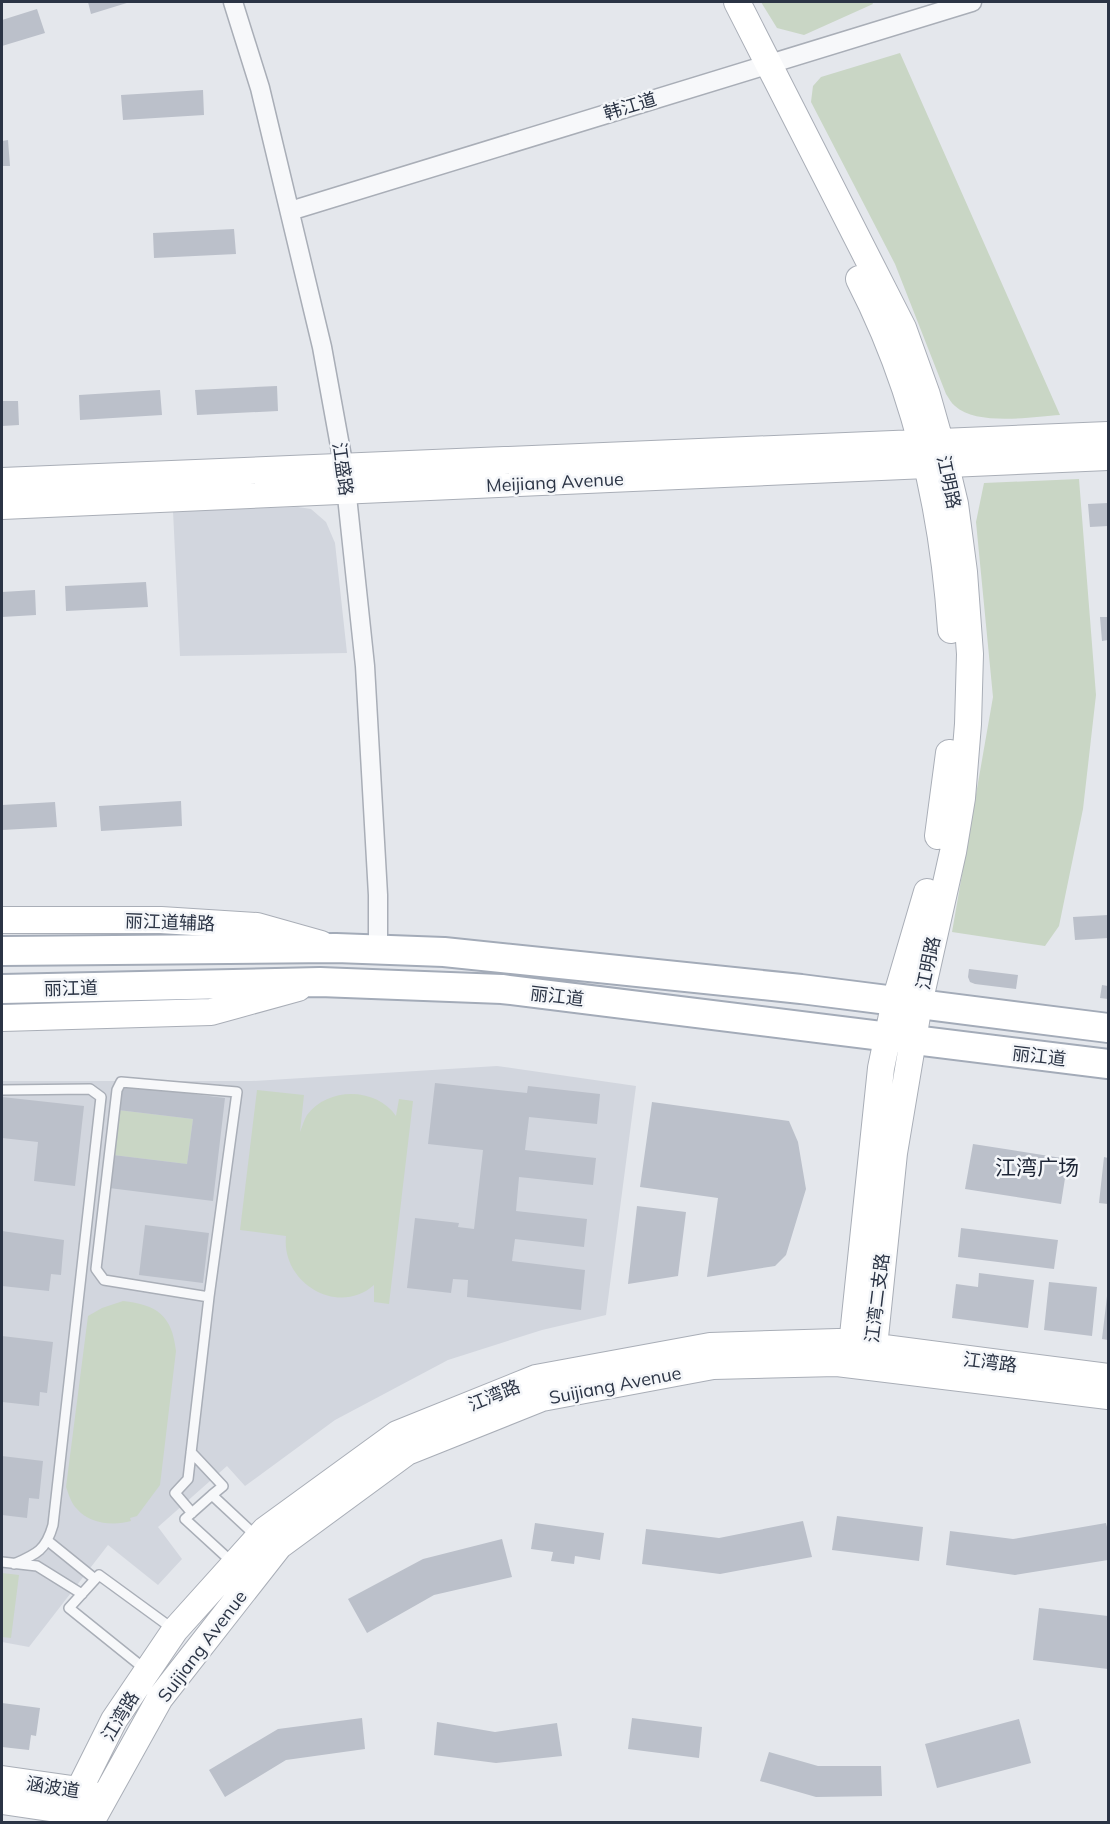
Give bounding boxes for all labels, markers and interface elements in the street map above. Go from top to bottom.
street label: 韩江道 [601,87,659,125]
street label: 江盛路 [328,441,358,497]
street label: 江明路 [932,453,966,511]
street label: Meijiang Avenue [486,467,624,497]
street label: 丽江道辅路 [125,909,215,935]
street label: 江明路 [911,934,945,992]
street label: 丽江道 [44,976,98,1000]
street label: 丽江道 [529,981,585,1011]
street label: 丽江道 [1011,1041,1067,1071]
district label: 江湾广场 [995,1154,1079,1180]
street label: 江湾二支路 [860,1252,894,1344]
street label: 江湾路 [962,1347,1018,1377]
street label: Suijiang Avenue [547,1361,683,1409]
street label: 江湾路 [465,1374,523,1416]
street label: Suijiang Avenue [152,1586,252,1706]
street label: 江湾路 [96,1687,144,1745]
street label: 涵波道 [25,1771,81,1803]

